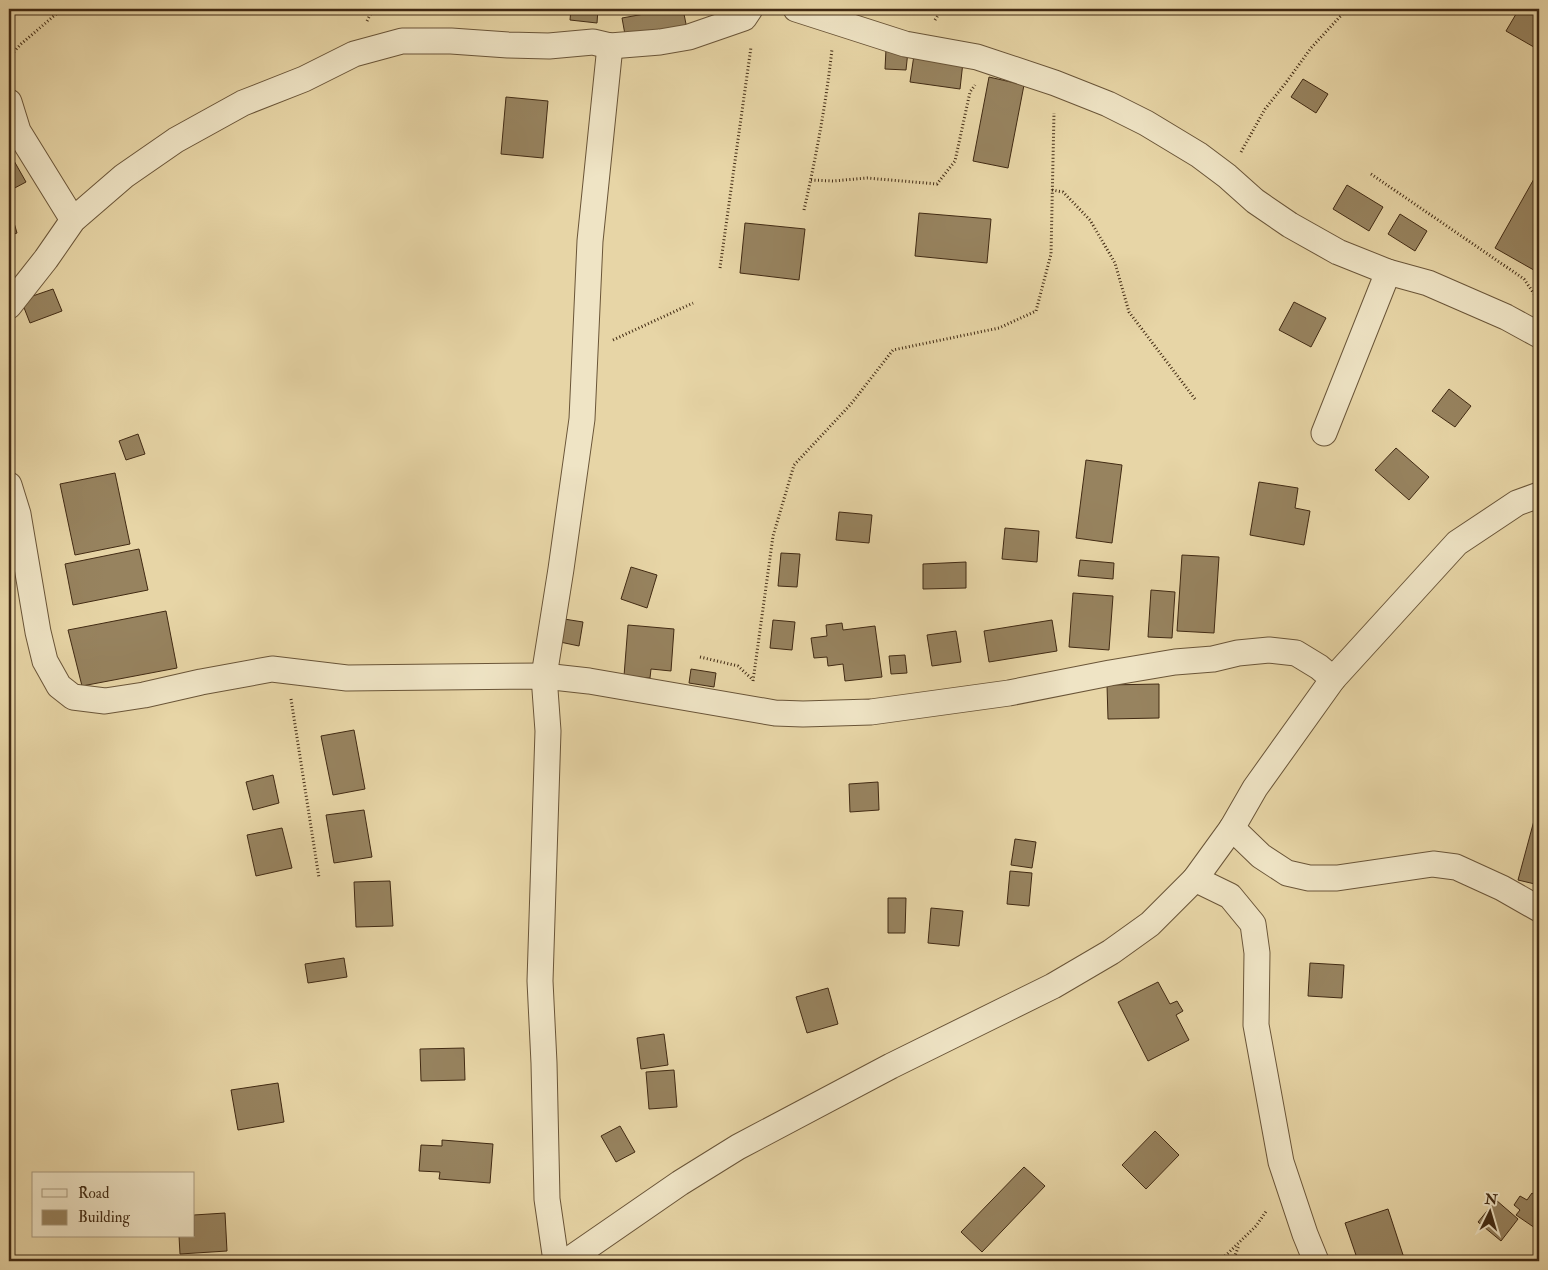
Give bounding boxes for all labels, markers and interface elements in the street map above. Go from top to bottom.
legend [32,1172,195,1238]
text: Road [78,1184,110,1203]
north arrow [1466,1188,1516,1238]
text: N [1483,1190,1499,1209]
text: Building [78,1208,130,1227]

